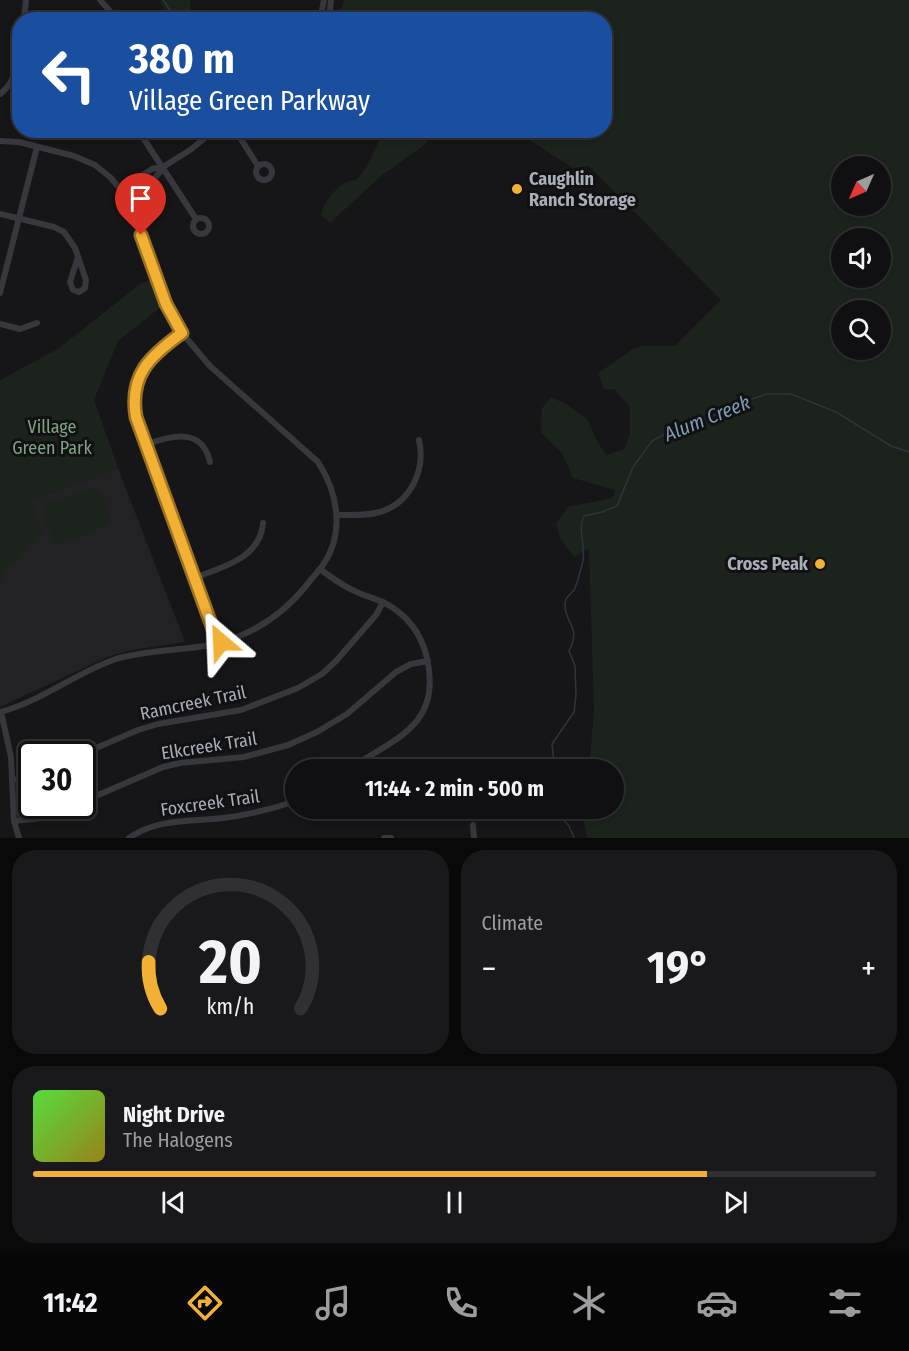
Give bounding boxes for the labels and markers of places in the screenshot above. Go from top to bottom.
place label: Caughlin Ranch Storage [529,168,636,211]
pin [115,173,166,235]
marker: Caughlin Ranch Storage [510,182,524,196]
place label: Cross Peak [727,553,809,575]
marker: Cross Peak [813,557,827,571]

